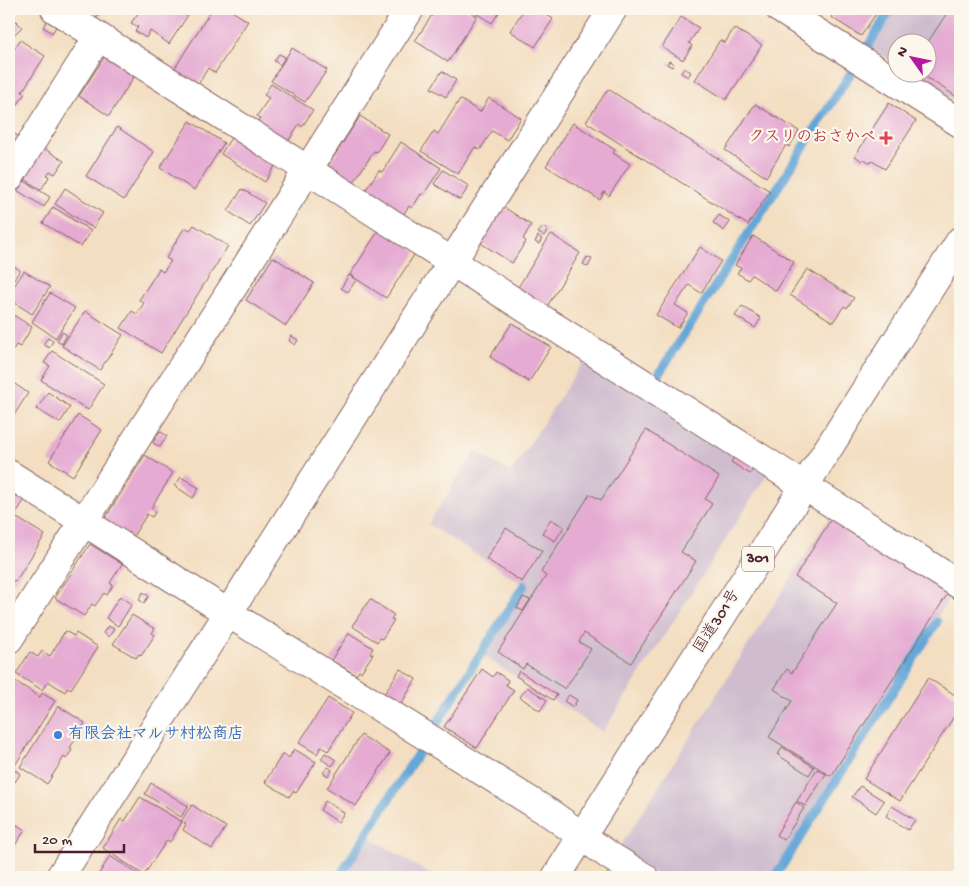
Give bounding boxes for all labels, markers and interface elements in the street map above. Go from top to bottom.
north arrow [886,32,936,82]
text: N [894,44,913,61]
place label: クスリのおさかべ [748,128,876,148]
marker: クスリのおさかべ [880,132,892,144]
road number: 301 [742,546,774,572]
street label: 国道301号 [690,586,745,658]
place label: 有限会社マルサ村松商店 [68,724,244,745]
marker: 有限会社マルサ村松商店 [52,729,64,741]
scale bar [35,821,124,853]
text: 20 m [42,832,72,850]

